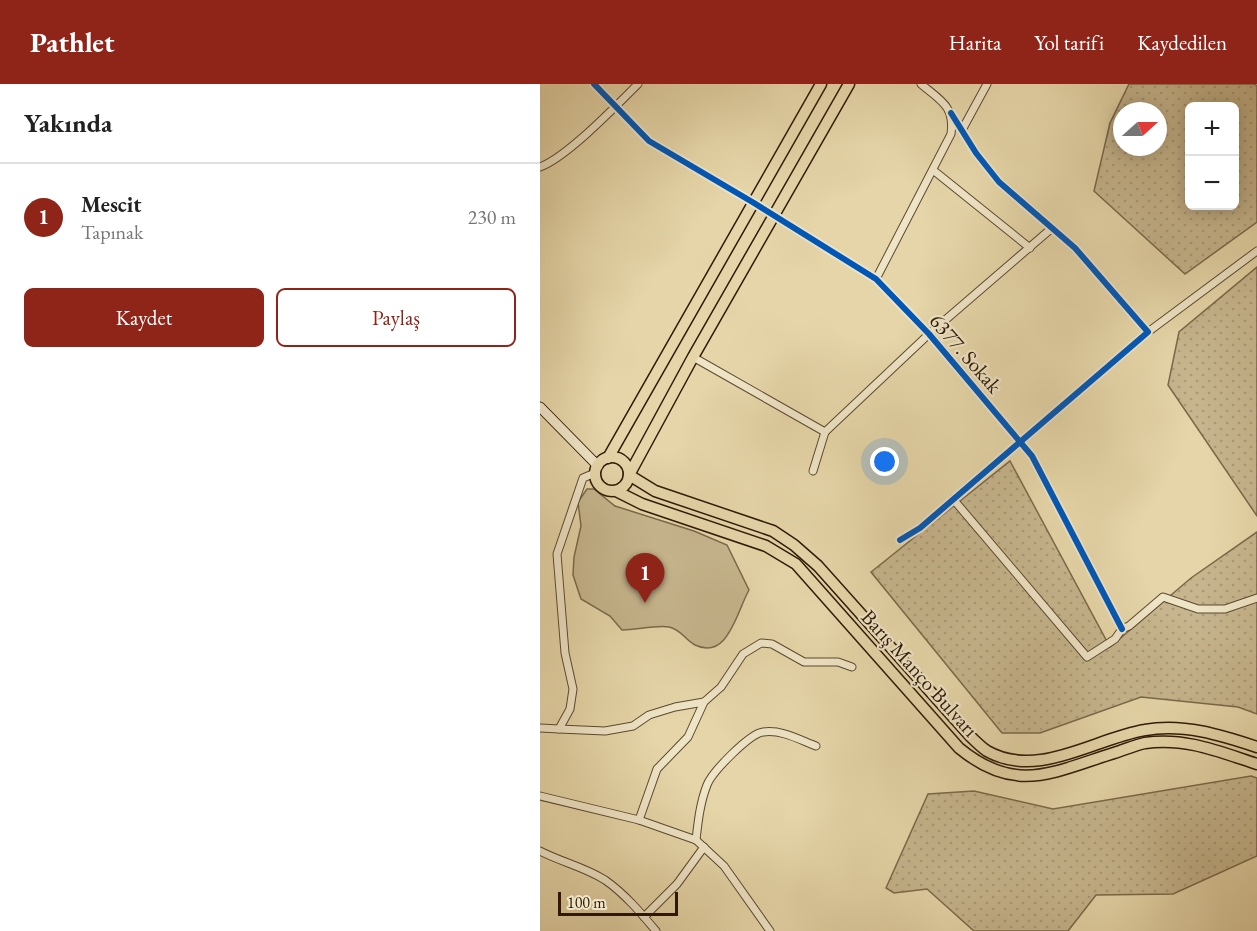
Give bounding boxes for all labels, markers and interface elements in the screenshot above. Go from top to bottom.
text: Pathlet [30,24,114,60]
text: Harita [949,29,1001,56]
text: Yol tarifi [1034,29,1104,56]
text: Kaydedilen [1137,29,1227,56]
north arrow [1113,102,1167,156]
map controls [1185,102,1239,210]
button: + [1185,102,1239,156]
text: Yakında [24,106,112,140]
button: − [1185,156,1239,210]
text: Mescit [81,190,142,219]
text: 1 [38,204,49,230]
text: 230 m [468,204,516,230]
text: Tapınak [81,219,143,245]
button: Kaydet [24,288,264,347]
button: Paylaş [276,288,516,347]
street label: 6377. Sokak [924,307,1009,399]
your location [870,447,899,476]
pin: 1 [626,554,664,603]
street label: Barış Manço Bulvarı [856,604,984,742]
scale bar [558,889,678,916]
text: 100 m [567,892,606,913]

